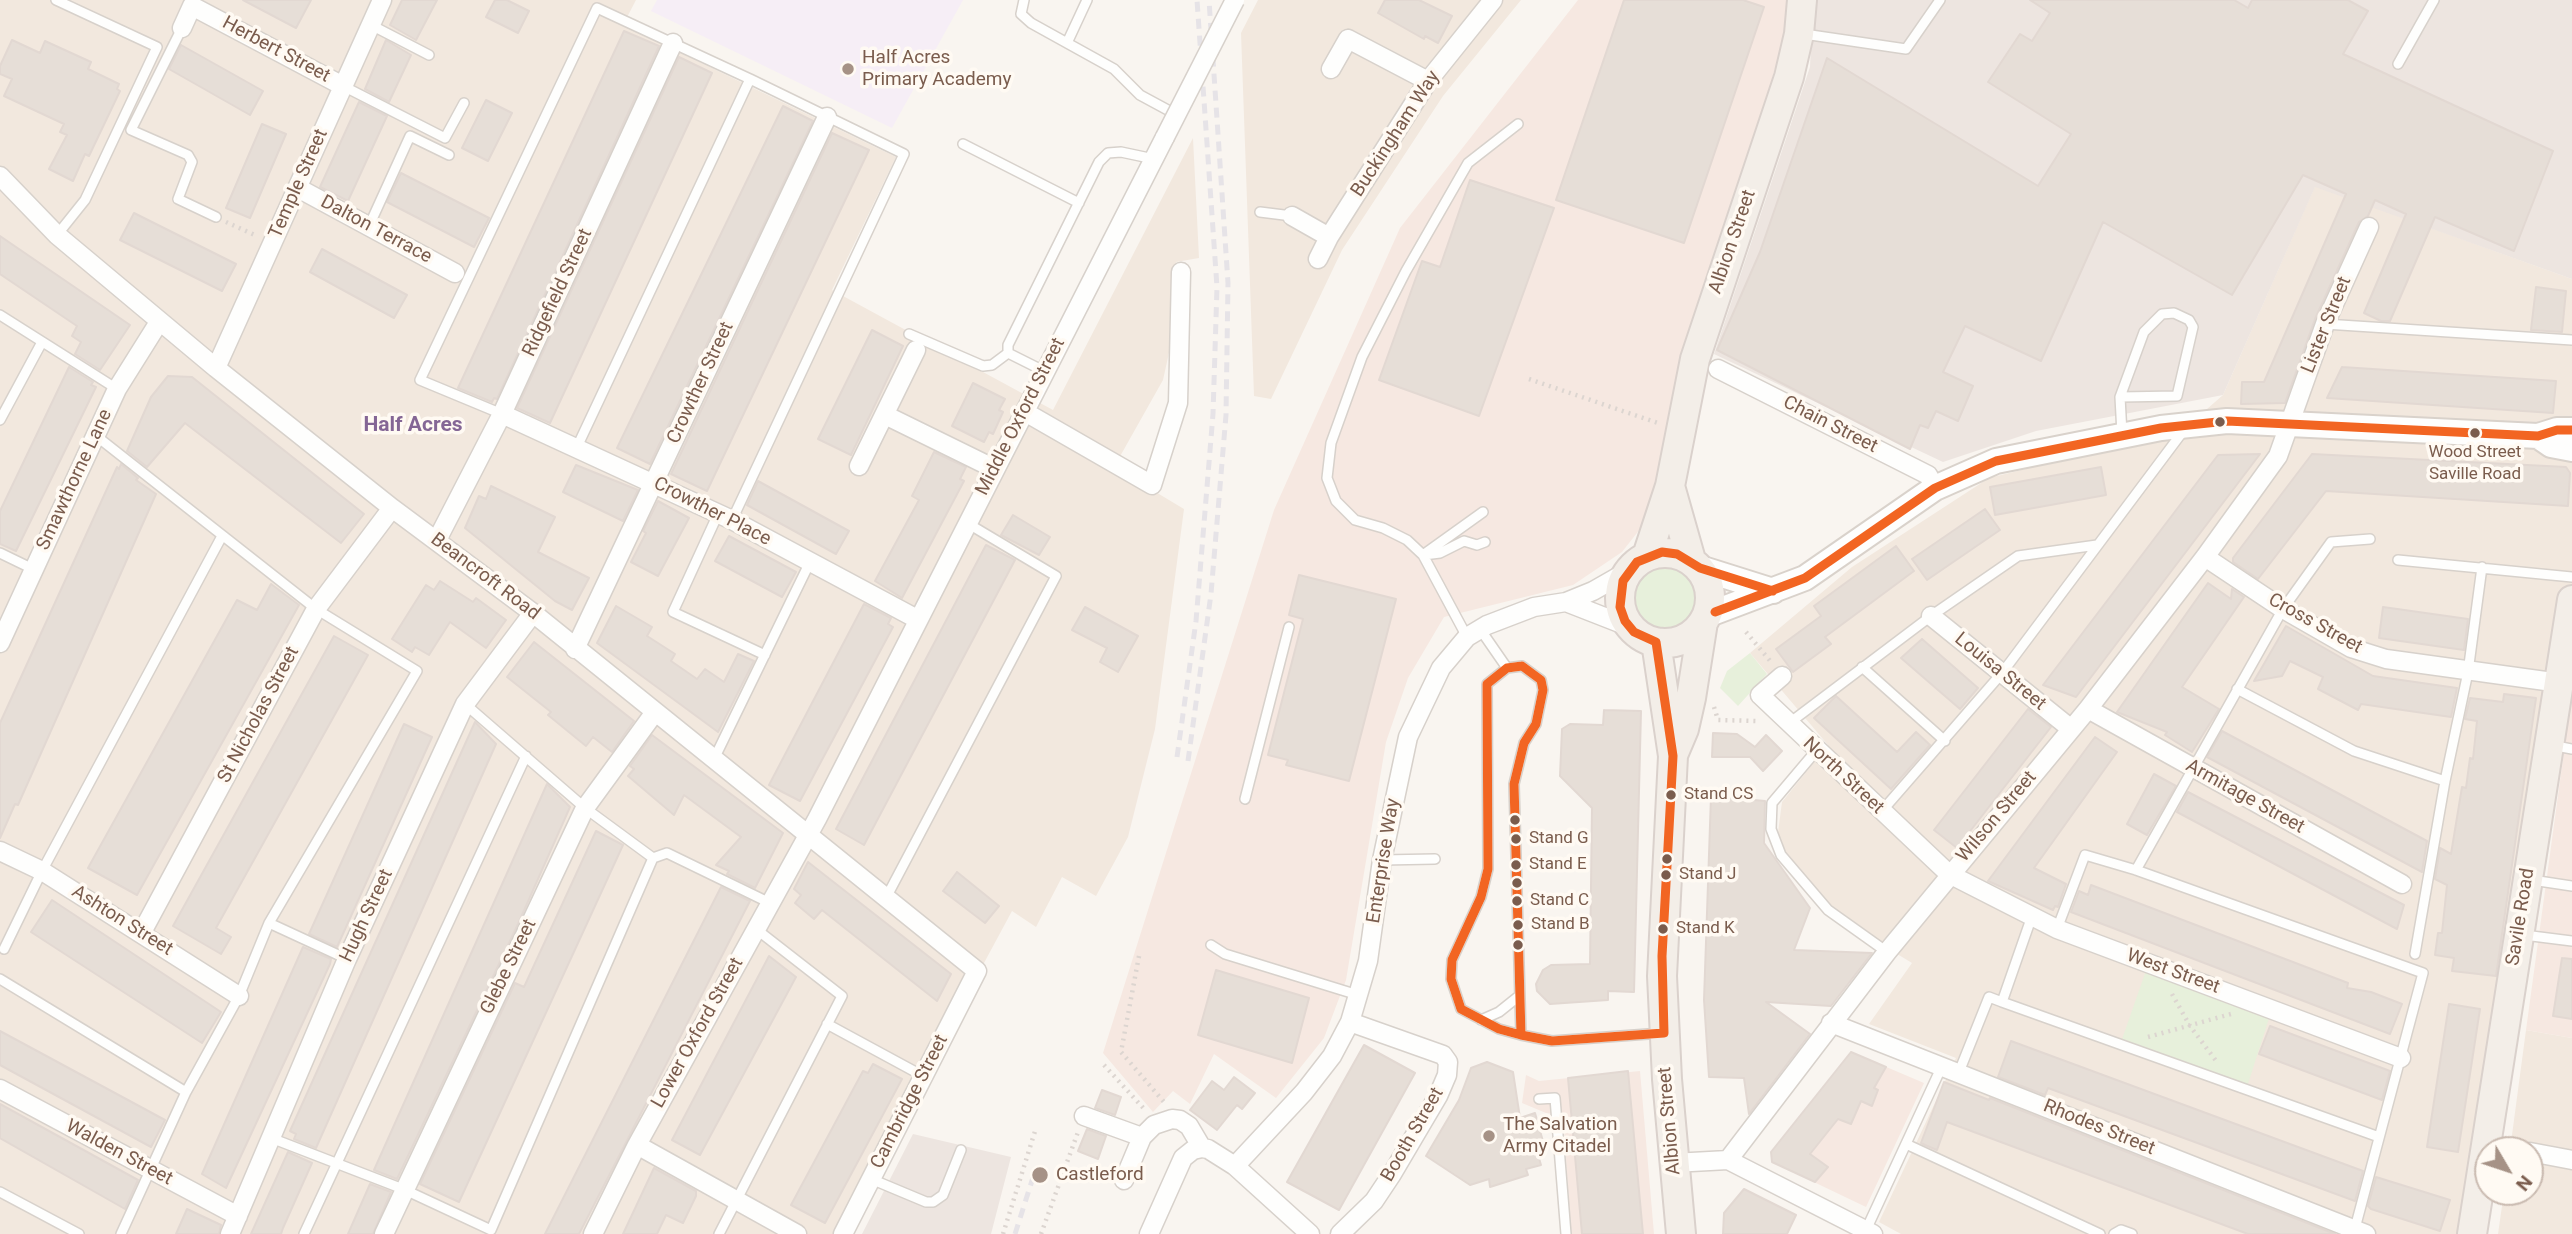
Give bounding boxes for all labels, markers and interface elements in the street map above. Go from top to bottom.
street label: Herbert Street [218,12,334,88]
place label: Half Acres Primary Academy [862,47,1011,91]
marker: Half Acres Primary Academy [840,61,856,77]
street label: Buckingham Way [1347,67,1445,201]
street label: Temple Street [265,126,333,242]
street label: Albion Street [1705,187,1761,297]
street label: Dalton Terrace [316,191,436,269]
street label: Ridgefield Street [518,225,598,361]
street label: Lister Street [2297,273,2357,377]
street label: Crowther Street [663,318,739,448]
street label: Middle Oxford Street [971,334,1071,500]
street label: Chain Street [1779,391,1881,459]
street label: Smawthorne Lane [32,406,118,554]
district label: Half Acres [363,413,463,439]
unlabelled marker [2213,415,2227,429]
marker: Wood Street Saville Road [2468,426,2482,440]
place label: Wood Street Saville Road [2429,443,2521,483]
street label: Crowther Place [650,473,774,551]
street label: Beancroft Road [426,529,544,625]
street label: Cross Street [2264,589,2366,659]
street label: Louisa Street [1950,628,2050,716]
street label: St Nicholas Street [213,643,305,787]
street label: North Street [1798,733,1888,819]
street label: Armitage Street [2182,755,2308,839]
street label: Wilson Street [1952,767,2042,867]
place label: Stand CS [1684,785,1753,805]
marker: Stand CS [1664,788,1678,802]
street label: Enterprise Way [1363,797,1405,925]
unlabelled marker [1508,813,1522,827]
place label: Stand G [1529,829,1589,849]
marker: Stand G [1509,832,1523,846]
unlabelled marker [1660,852,1674,866]
place label: Stand E [1529,855,1587,875]
marker: Stand E [1509,858,1523,872]
place label: Stand J [1679,865,1736,885]
street label: Hugh Street [336,866,398,966]
street label: Savile Road [2502,867,2540,967]
marker: Stand J [1659,868,1673,882]
unlabelled marker [1510,876,1524,890]
street label: Ashton Street [67,881,177,961]
place label: Stand C [1530,891,1589,911]
marker: Stand C [1510,894,1524,908]
place label: Stand B [1531,915,1590,935]
street label: Glebe Street [476,916,542,1018]
marker: Stand B [1511,918,1525,932]
place label: Stand K [1676,919,1735,939]
marker: Stand K [1656,922,1670,936]
unlabelled marker [1511,938,1525,952]
street label: West Street [2123,945,2223,999]
street label: Lower Oxford Street [647,954,749,1112]
street label: Cambridge Street [866,1031,954,1173]
street label: Albion Street [1654,1066,1686,1176]
street label: Booth Street [1377,1084,1449,1186]
street label: Rhodes Street [2040,1095,2158,1161]
place label: The Salvation Army Citadel [1503,1114,1617,1158]
street label: Walden Street [62,1115,176,1191]
marker: The Salvation Army Citadel [1481,1128,1497,1144]
north arrow [2474,1136,2544,1206]
place label: Castleford [1056,1164,1144,1186]
marker: Castleford [1030,1165,1050,1185]
text: N [2511,1171,2537,1196]

